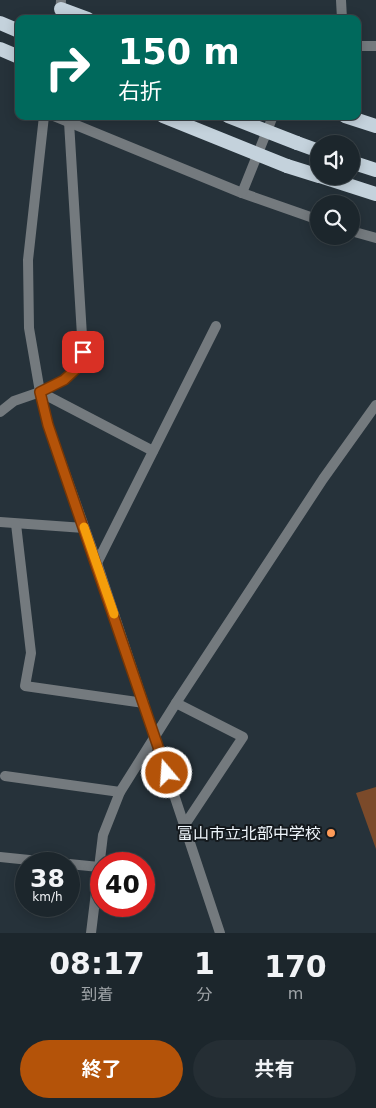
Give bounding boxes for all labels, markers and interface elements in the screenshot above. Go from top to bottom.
text: 150 m [118,32,240,72]
icon: right [35,35,100,100]
text: 右折 [118,79,162,104]
map controls [310,135,360,245]
button: sound [310,135,360,185]
button: search [310,195,360,245]
pin [62,331,104,373]
icon: arrive [69,338,97,366]
position arrow [140,746,192,798]
place label: 富山市立北部中学校 [177,824,321,843]
marker: 富山市立北部中学校 [325,827,337,839]
speed limit sign: 40 [90,852,155,917]
text: 38 [30,864,65,893]
text: km/h [32,890,63,904]
text: 08:17 [49,946,145,981]
text: 1 [194,946,215,981]
text: 170 [264,949,327,984]
text: m [288,984,303,1003]
text: 到着 [81,985,113,1004]
text: 分 [196,985,212,1004]
button: 終了 [20,1040,183,1098]
button: 共有 [193,1040,356,1098]

